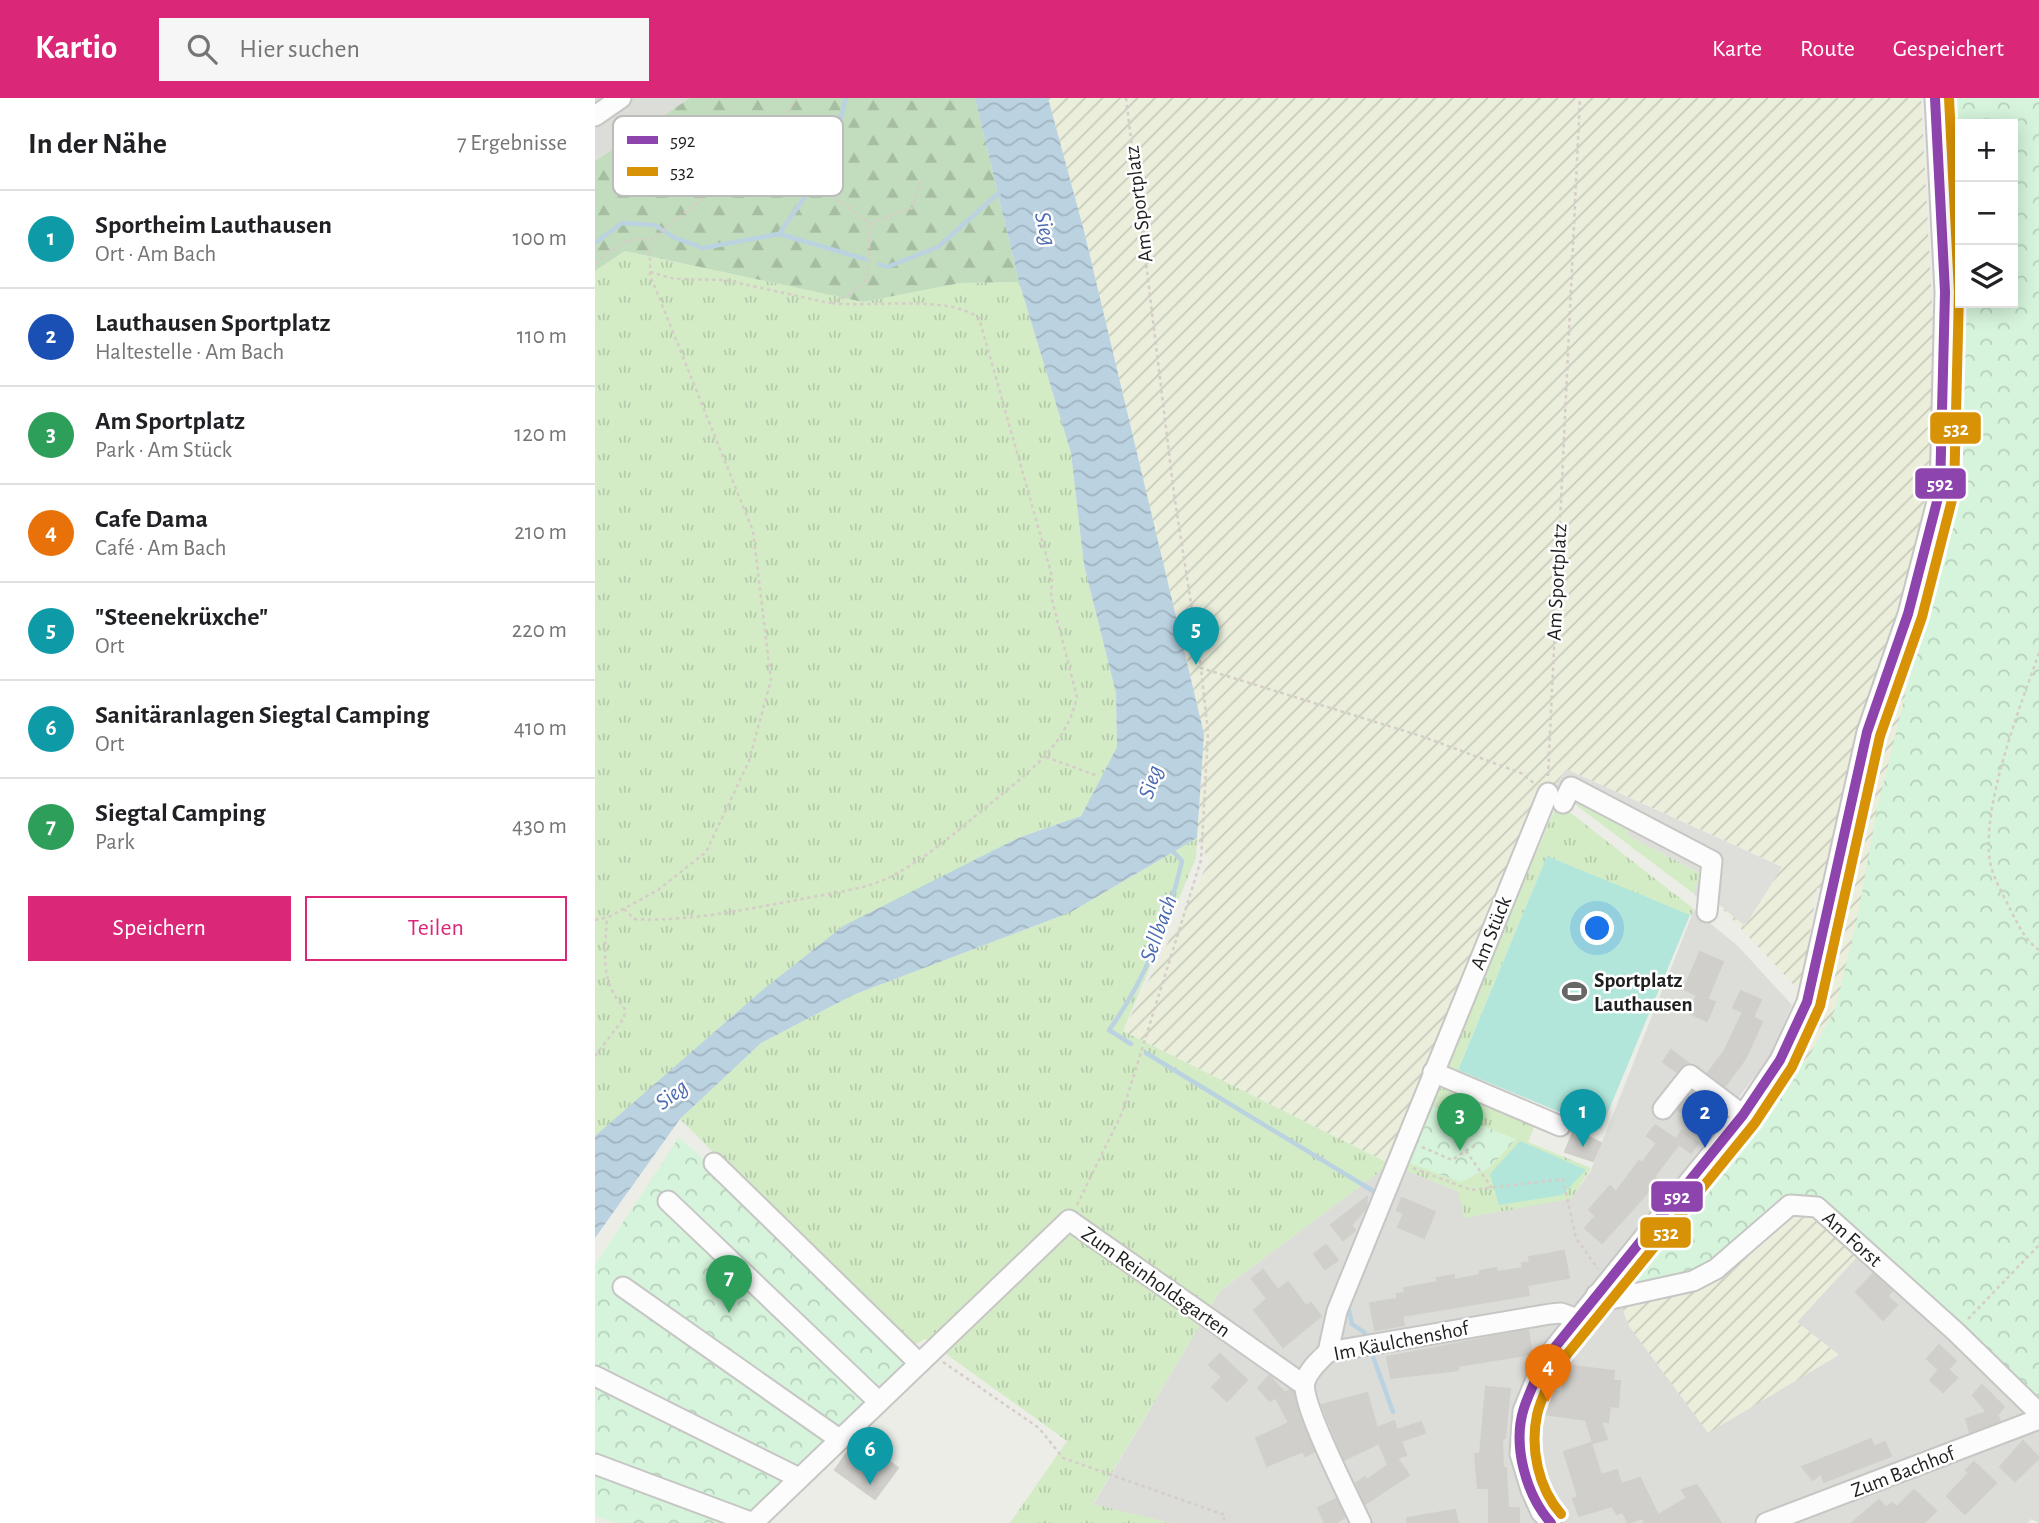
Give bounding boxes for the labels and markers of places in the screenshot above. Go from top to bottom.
pin: 5 [1173,607,1219,665]
place label: Sportplatz Lauthausen [1594,970,1693,1015]
sports icon: Sportplatz Lauthausen [1560,978,1588,1006]
pin: 1 [1560,1089,1606,1147]
pin: 2 [1682,1090,1728,1148]
pin: 3 [1437,1093,1483,1151]
pin: 7 [706,1255,752,1313]
pin: 4 [1525,1344,1571,1402]
pin: 6 [847,1427,893,1485]

